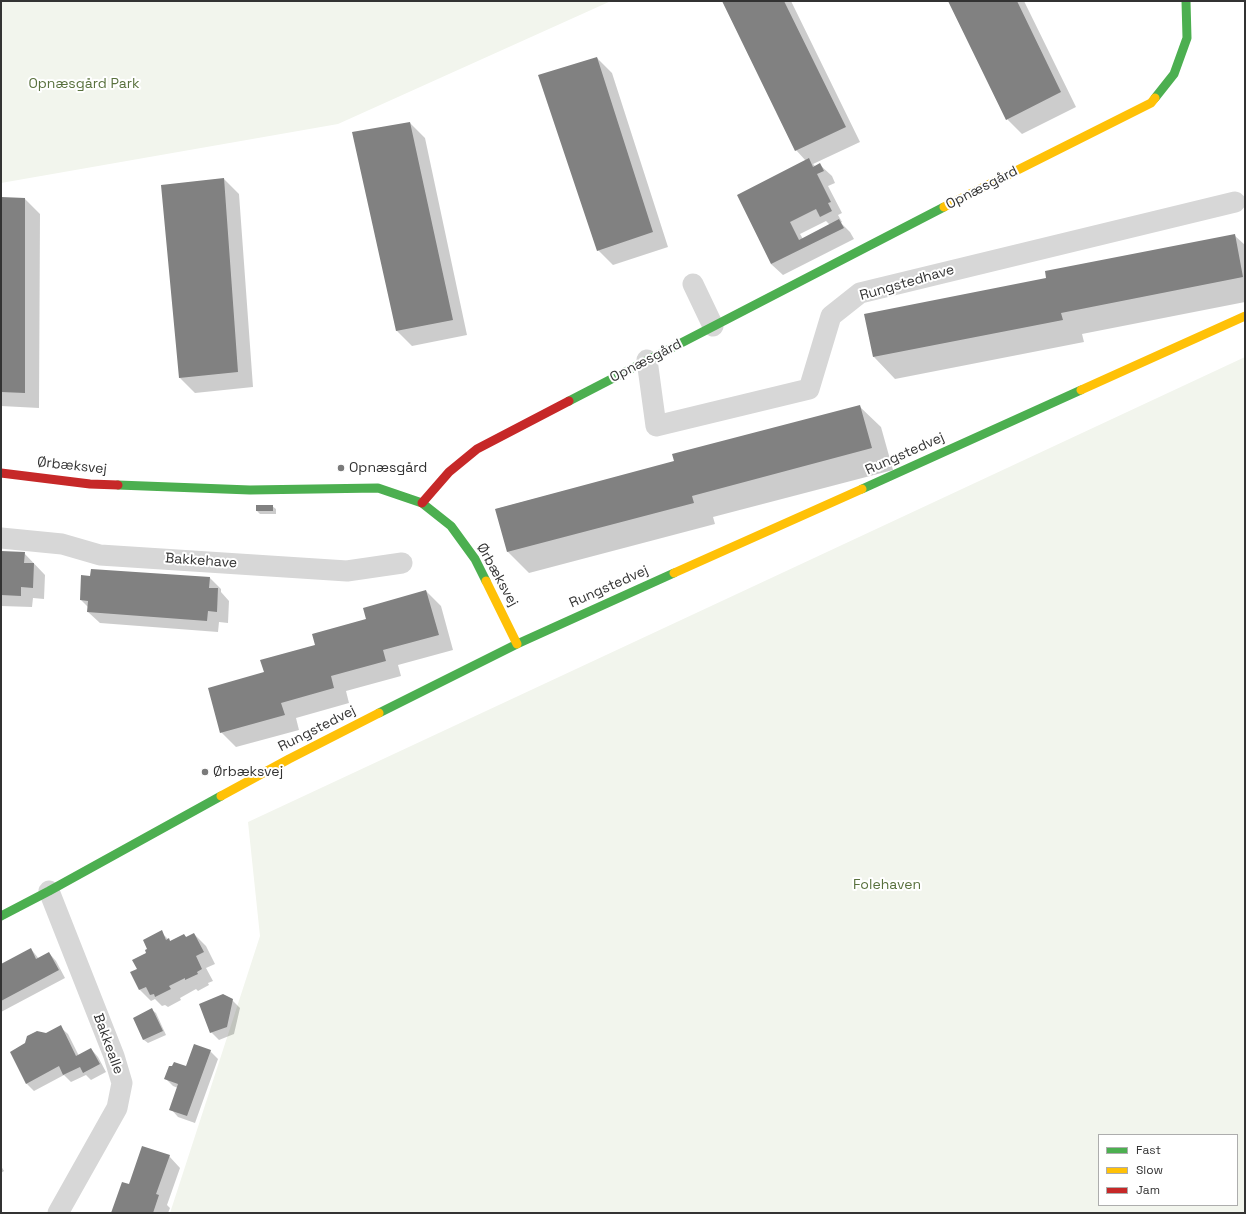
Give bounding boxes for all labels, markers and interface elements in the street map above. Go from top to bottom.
park label: Opnæsgård Park [28,76,140,92]
street label: Opnæsgård [943,163,1021,213]
street label: Rungstedhave [858,261,956,305]
street label: Opnæsgård [607,336,685,386]
street label: Rungstedvej [863,429,947,479]
street label: Ørbæksvej [36,454,108,478]
place label: Opnæsgård [349,460,427,476]
marker: Opnæsgård [336,463,346,473]
street label: Ørbæksvej [473,540,521,610]
street label: Bakkehave [164,550,238,572]
street label: Rungstedvej [567,562,651,612]
street label: Rungstedvej [275,702,359,756]
place label: Ørbæksvej [213,764,283,780]
marker: Ørbæksvej [200,767,210,777]
park label: Folehaven [853,877,921,893]
street label: Bakkealle [89,1011,127,1077]
legend [1098,1134,1238,1206]
text: Fast [1136,1142,1161,1158]
text: Slow [1136,1162,1163,1178]
text: Jam [1136,1182,1160,1198]

